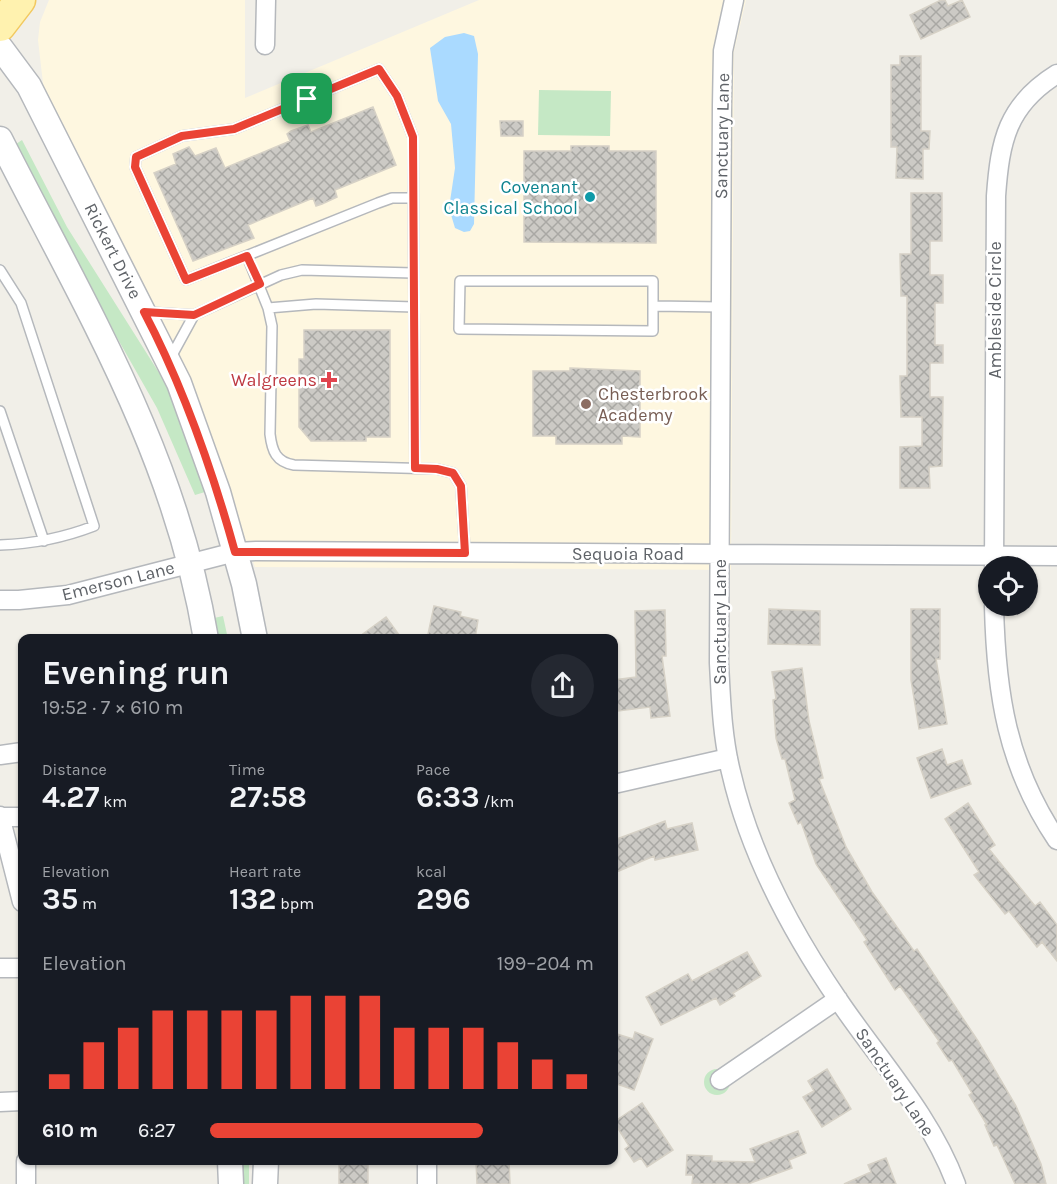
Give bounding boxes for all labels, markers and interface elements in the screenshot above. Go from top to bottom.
pin [281,73,332,124]
street label: Sanctuary Lane [710,73,734,199]
icon: arrive [290,82,323,115]
place label: Covenant Classical School [443,176,578,219]
marker: Covenant Classical School [583,190,597,204]
street label: Rickert Drive [79,199,147,303]
street label: Ambleside Circle [984,241,1006,379]
place label: Walgreens [231,369,317,391]
marker: Walgreens [322,373,336,387]
place label: Chesterbrook Academy [598,383,708,426]
marker: Chesterbrook Academy [579,397,593,411]
street label: Sequoia Road [572,543,684,565]
street label: Emerson Lane [59,556,177,606]
map controls [978,556,1038,616]
button: locate [978,556,1038,616]
street label: Sanctuary Lane [709,559,731,685]
text: Evening run [42,654,230,692]
button: share [531,654,594,717]
text: 19:52 · 7 × 610 m [42,696,184,719]
text: Distance [42,760,107,779]
text: Time [229,760,265,779]
text: Pace [416,760,450,779]
text: 4.27 [42,779,99,815]
text: 27:58 [229,779,307,815]
text: 6:33 [416,779,480,815]
text: km [99,792,127,811]
text: /km [480,792,514,811]
text: Elevation [42,862,110,881]
text: Heart rate [229,862,301,881]
text: kcal [416,862,447,881]
text: 35 [42,881,78,917]
text: 132 [229,881,277,917]
text: 296 [416,881,471,917]
text: m [78,894,97,913]
text: bpm [277,894,314,913]
text: Elevation [42,952,127,975]
text: 199–204 m [497,952,594,975]
street label: Sanctuary Lane [851,1024,939,1140]
text: 610 m [42,1119,98,1142]
text: 6:27 [138,1119,175,1142]

